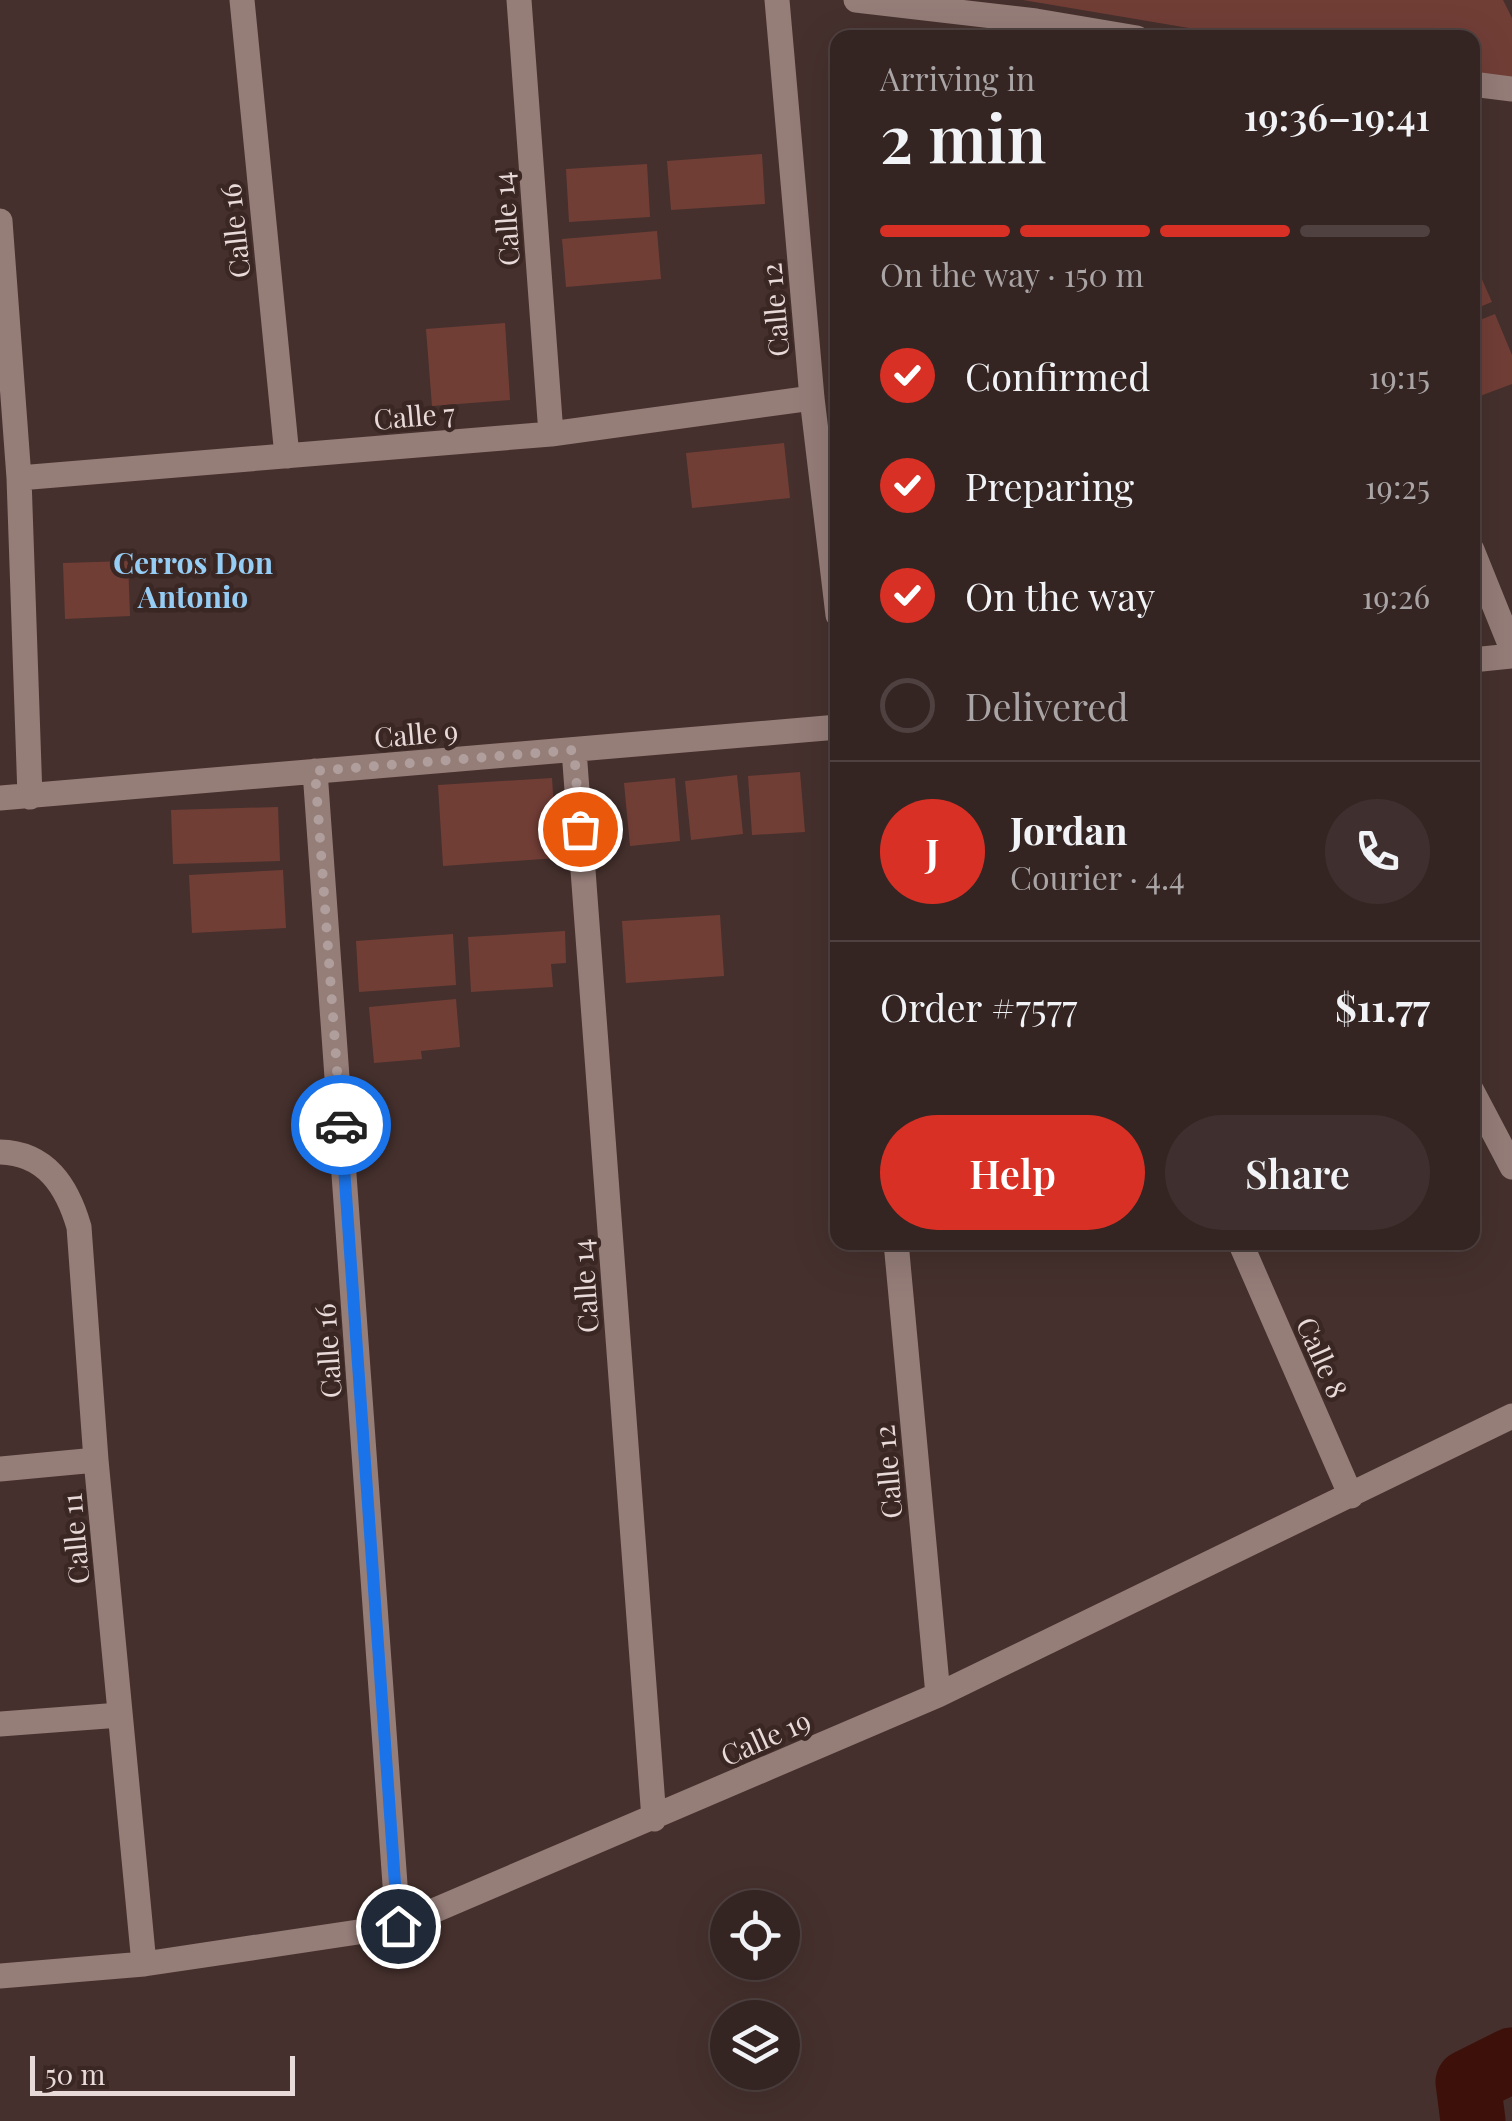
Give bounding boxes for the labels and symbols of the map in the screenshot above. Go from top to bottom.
street label: Calle 14 [483,171,527,267]
street label: Calle 16 [211,182,257,280]
street label: Calle 12 [751,262,797,358]
street label: Calle 7 [372,393,457,437]
district label: Cerros Don Antonio [113,542,274,616]
street label: Calle 9 [372,711,460,755]
pin [538,787,623,872]
courier [291,1075,391,1175]
street label: Calle 14 [562,1238,606,1334]
street label: Calle 16 [305,1302,349,1400]
street label: Calle 8 [1289,1311,1357,1403]
street label: Calle 12 [864,1424,910,1520]
street label: Calle 11 [52,1492,96,1586]
street label: Calle 19 [714,1701,816,1773]
pin [356,1884,441,1969]
scale bar [30,2051,295,2096]

